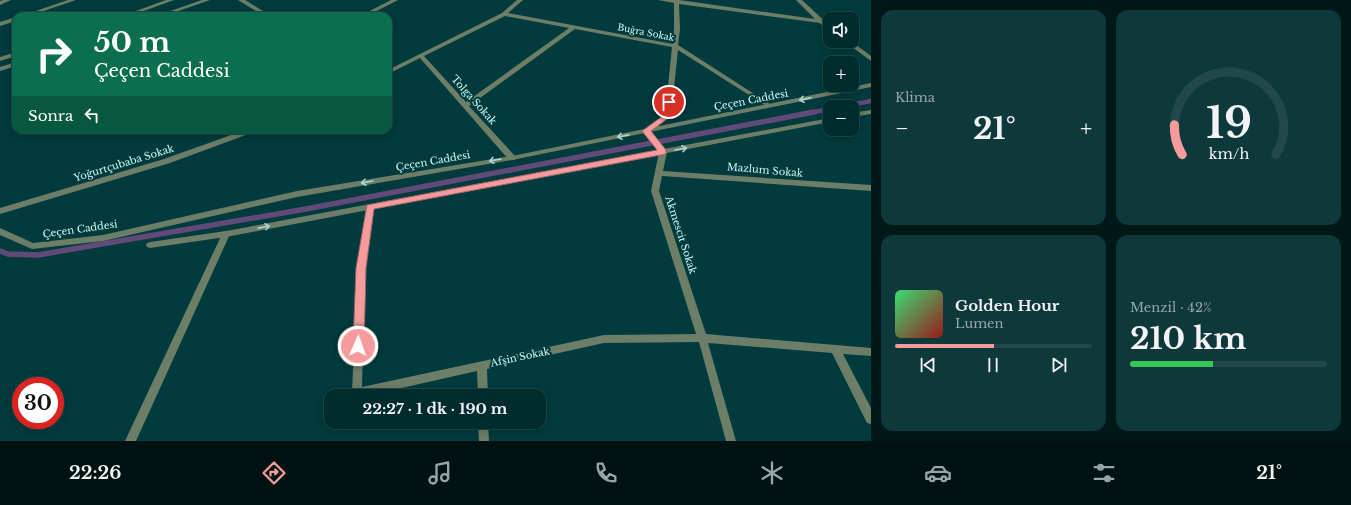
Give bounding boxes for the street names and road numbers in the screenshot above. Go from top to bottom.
street label: Buğra Sokak [617,21,676,43]
street label: Tolga Sokak [448,73,500,128]
street label: Çeçen Caddesi [713,86,790,114]
street label: Yoğurtçubaba Sokak [71,141,176,185]
street label: Çeçen Caddesi [395,148,472,174]
street label: Mazlum Sokak [726,160,804,180]
street label: Akmescit Sokak [662,193,700,276]
street label: Çeçen Caddesi [42,217,119,241]
street label: Afşin Sokak [488,344,552,370]

